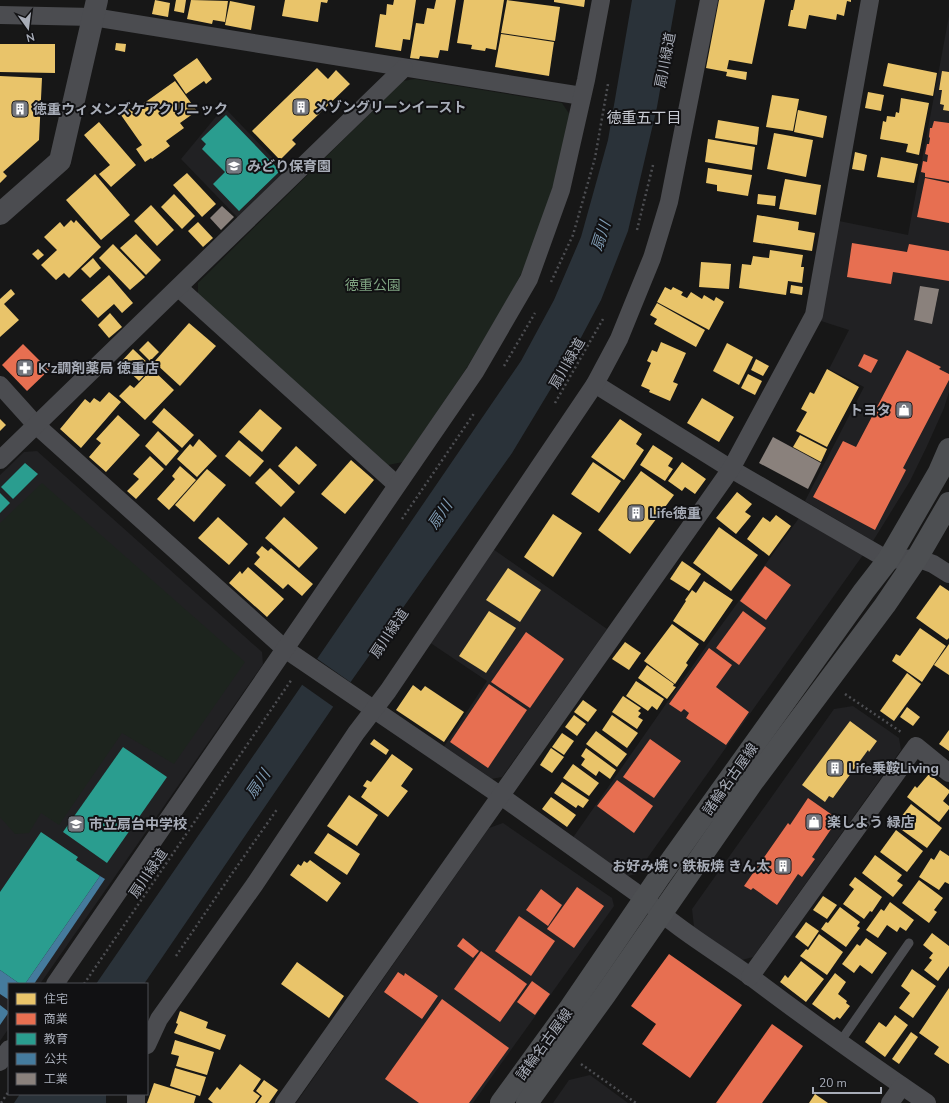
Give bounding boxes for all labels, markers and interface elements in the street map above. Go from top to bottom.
north arrow [8,8,48,48]
text: N [24,29,36,45]
street label: 扇川緑道 [651,31,680,89]
building icon: メゾングリーンイースト [291,97,311,117]
place label: メゾングリーンイースト [314,98,467,117]
building icon: 徳重ウィメンズケアクリニック [10,99,30,119]
place label: 徳重ウィメンズケアクリニック [33,100,228,119]
district label: 徳重五丁目 [606,108,682,128]
school or university icon: みどり保育園 [224,156,244,176]
place label: みどり保育園 [247,157,331,176]
water label: 扇川 [587,217,616,253]
park label: 徳重公園 [345,276,401,295]
street label: 扇川緑道 [545,334,590,392]
pharmacy icon: K'z調剤薬局 徳重店 [15,358,35,378]
place label: K'z調剤薬局 徳重店 [38,359,159,378]
shop icon: トヨタ [894,400,914,420]
place label: トヨタ [849,401,891,420]
water label: 扇川 [423,495,458,533]
building icon: Life徳重 [626,503,646,523]
place label: Life徳重 [649,504,701,523]
street label: 扇川緑道 [366,605,413,662]
street label: 諸輪名古屋線 [699,739,762,819]
building icon: Life乗鞍Living [825,758,845,778]
place label: Life乗鞍Living [848,759,939,778]
water label: 扇川 [241,764,276,802]
shop icon: 楽しよう 緑店 [804,812,824,832]
place label: 楽しよう 緑店 [827,813,915,832]
school or university icon: 市立扇台中学校 [66,814,86,834]
place label: 市立扇台中学校 [89,815,187,834]
street label: 扇川緑道 [125,845,172,902]
building icon: お好み焼・鉄板焼 きん太 [773,856,793,876]
place label: お好み焼・鉄板焼 きん太 [612,857,770,876]
legend [8,983,148,1095]
text: 住宅 [44,991,68,1007]
street label: 諸輪名古屋線 [512,1005,577,1084]
text: 商業 [44,1011,68,1027]
text: 教育 [44,1031,68,1047]
text: 公共 [44,1051,68,1067]
scale bar [813,1069,881,1095]
text: 工業 [44,1071,68,1087]
text: 20 m [819,1075,847,1091]

